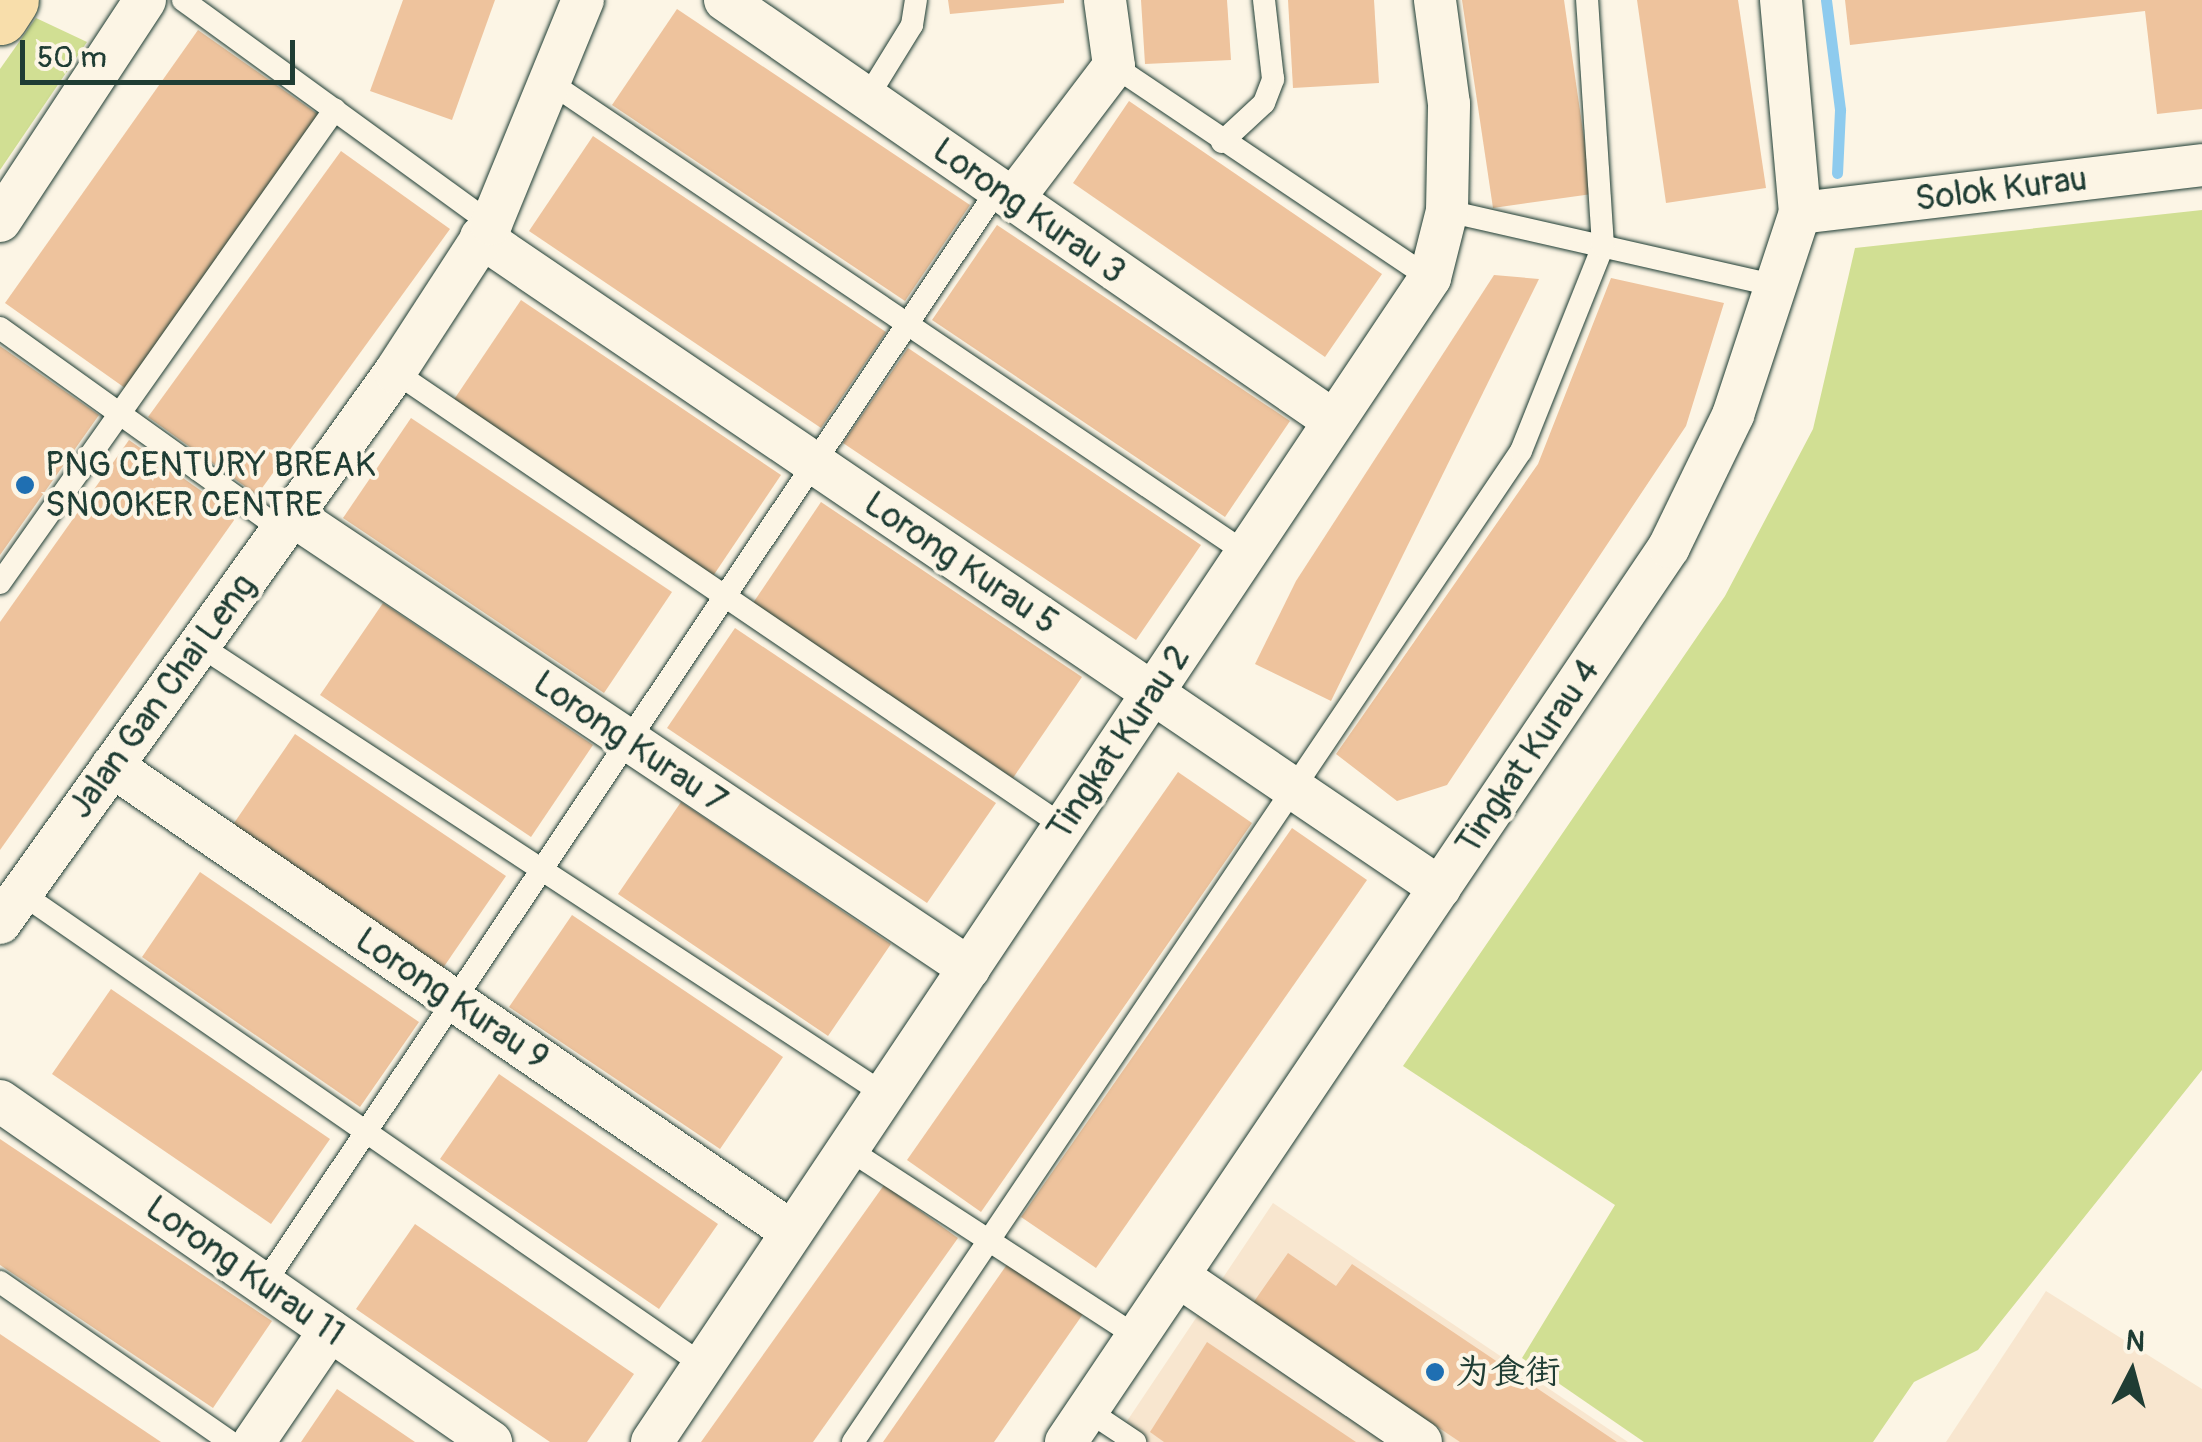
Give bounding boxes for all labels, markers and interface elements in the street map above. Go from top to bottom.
scale bar [25,20,300,82]
text: 50 m [37,39,107,76]
street label: Lorong Kurau 3 [925,129,1133,293]
street label: Solok Kurau [1913,158,2089,220]
place label: PNG CENTURY BREAK SNOOKER CENTRE [45,444,376,526]
marker: PNG CENTURY BREAK SNOOKER CENTRE [14,474,36,496]
street label: Lorong Kurau 5 [856,483,1066,643]
street label: Jalan Gan Chai Leng [59,566,265,826]
street label: Tingkat Kurau 2 [1038,638,1200,848]
street label: Tingkat Kurau 4 [1447,651,1609,863]
street label: Lorong Kurau 7 [525,662,735,822]
street label: Lorong Kurau 9 [347,919,557,1079]
street label: Lorong Kurau 11 [137,1187,353,1355]
north arrow [2082,1322,2182,1422]
text: N [2124,1323,2146,1360]
place label: 为食街 [1455,1351,1560,1393]
marker: 为食街 [1424,1361,1446,1383]

